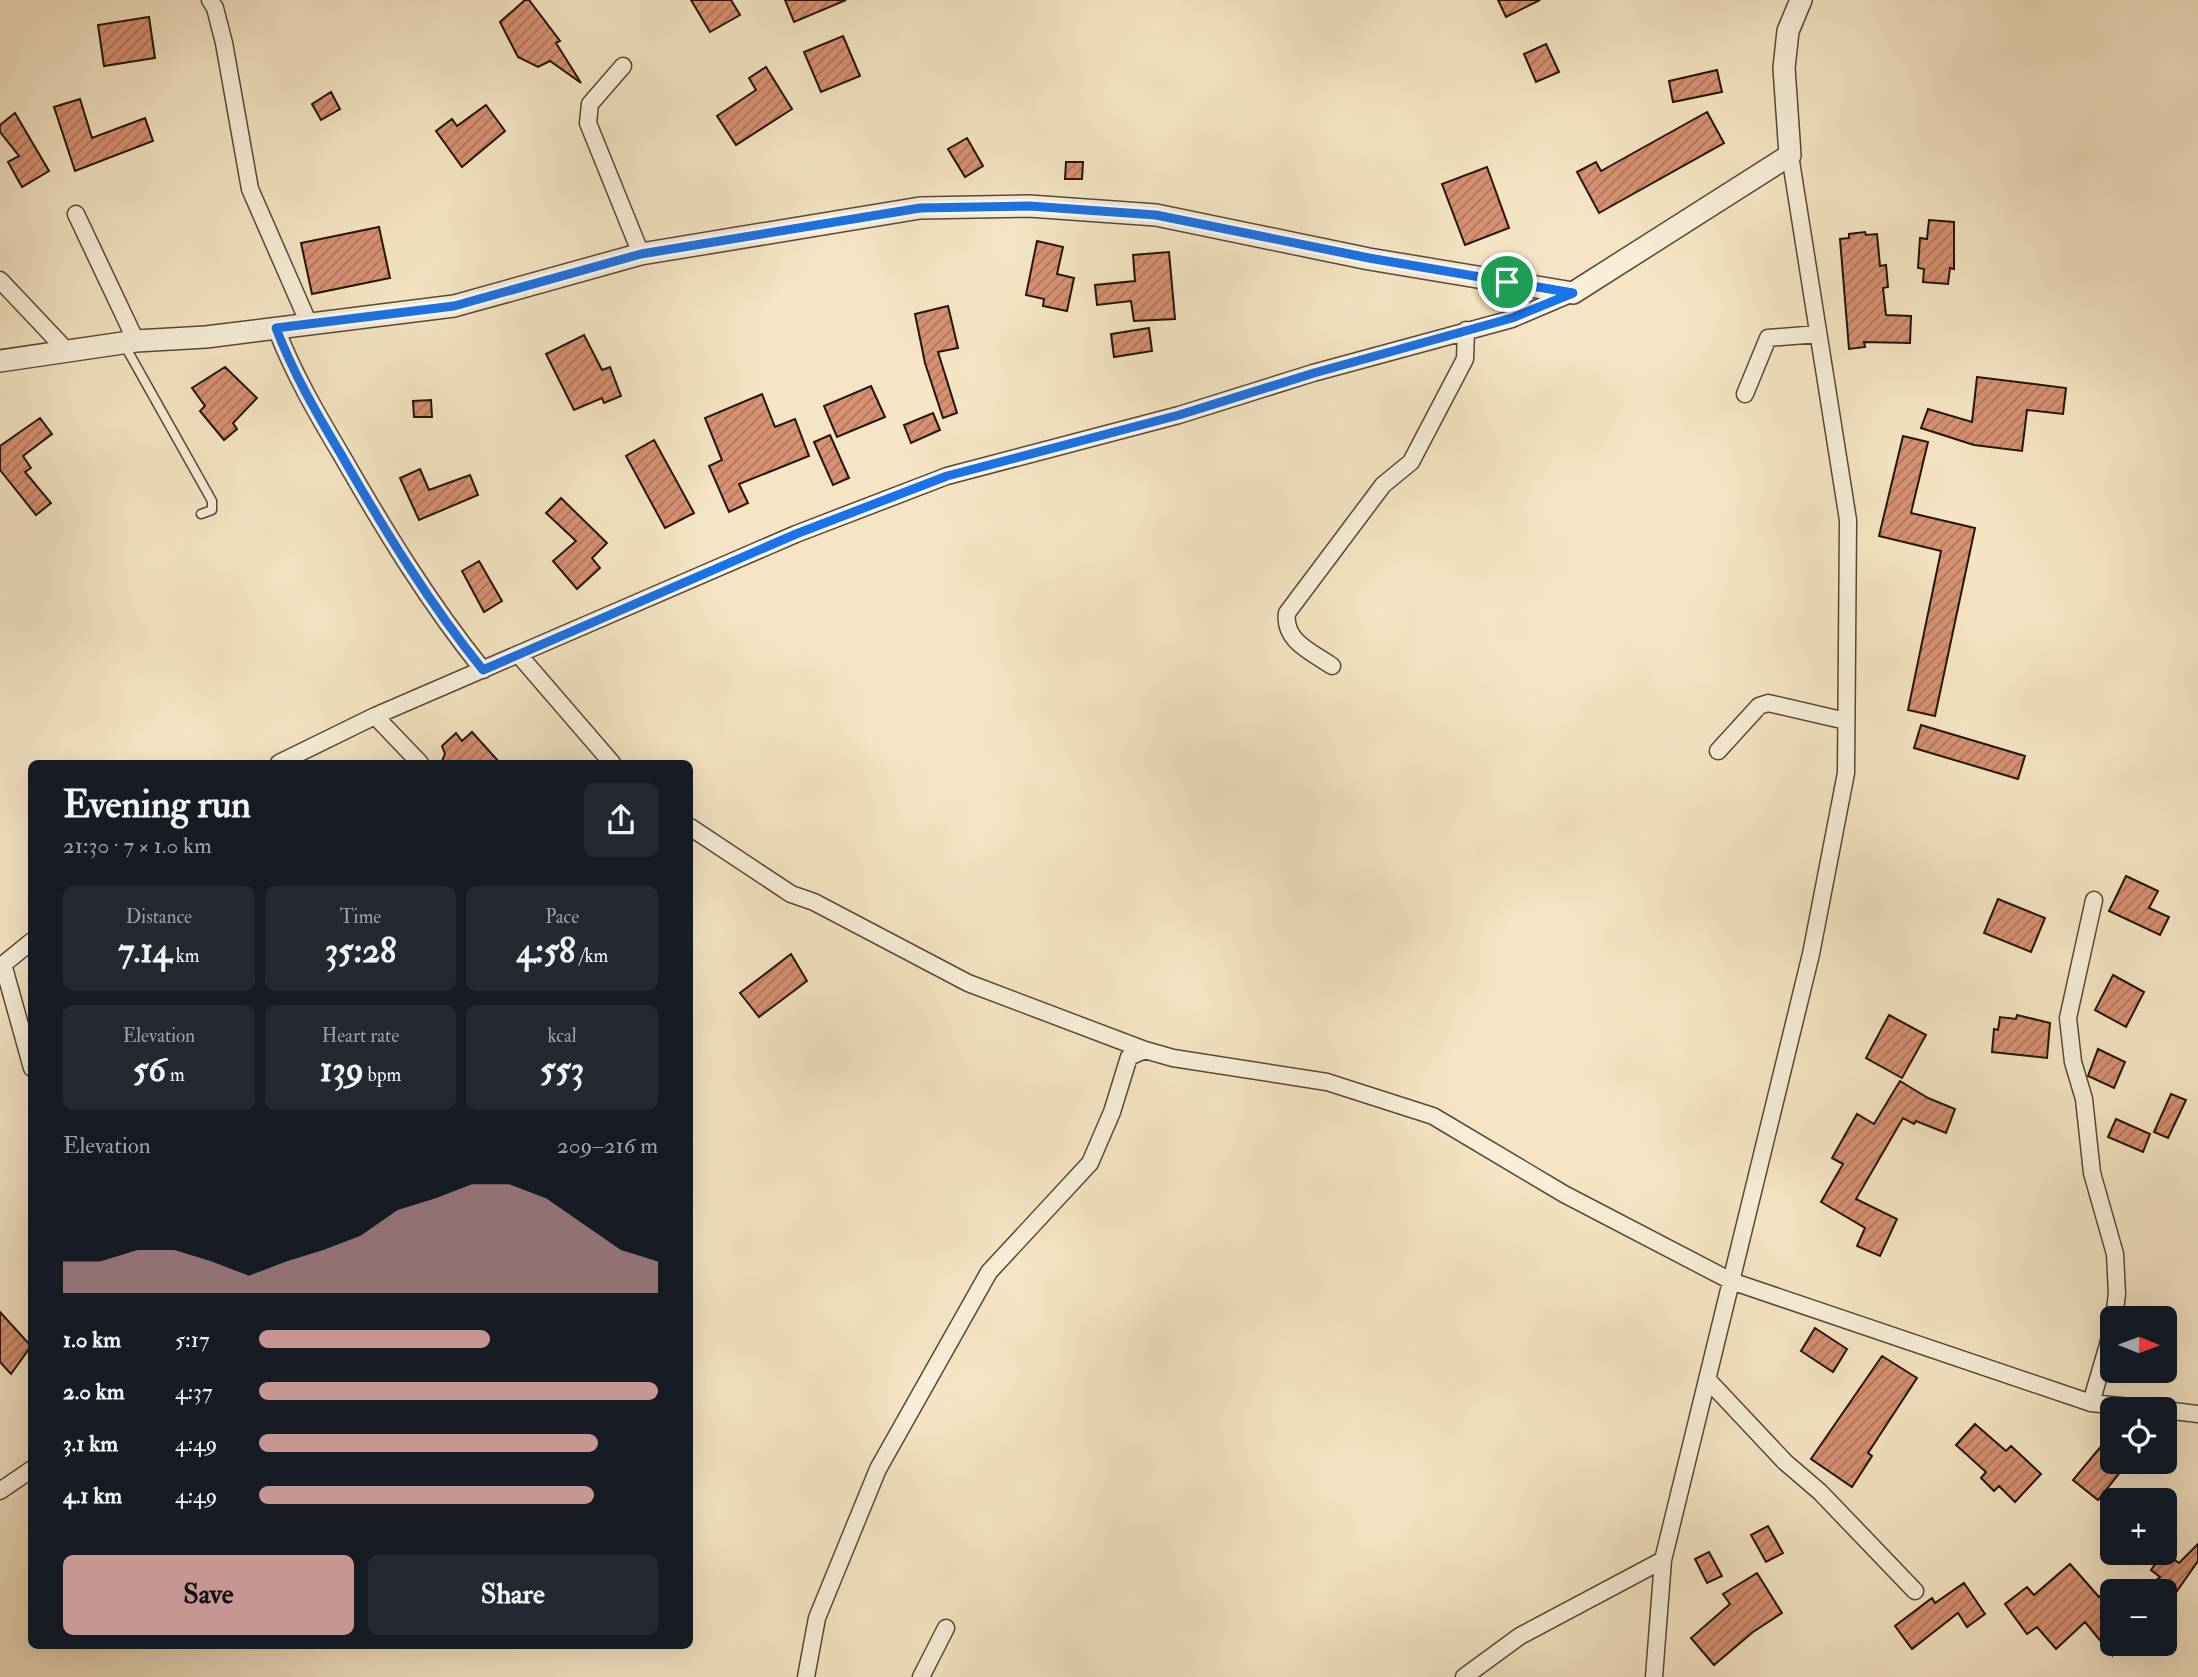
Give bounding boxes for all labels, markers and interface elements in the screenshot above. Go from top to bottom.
pin [1477,252,1537,312]
icon: arrive [1488,263,1526,301]
text: Evening run [63,781,251,829]
button: share [584,783,658,857]
text: 21:30 · 7 × 1.0 km [63,831,212,860]
text: Distance [126,905,192,929]
text: Time [340,905,381,929]
text: Pace [545,905,579,929]
text: 7.14 [118,929,172,973]
text: 35:28 [325,929,396,973]
text: 4:58 [516,929,575,973]
text: km [172,944,199,968]
text: /km [575,944,608,968]
text: Elevation [123,1024,195,1048]
text: Heart rate [322,1024,399,1048]
text: kcal [548,1024,577,1048]
text: 56 [133,1048,166,1092]
text: 139 [320,1048,364,1092]
text: 553 [540,1048,584,1092]
text: m [166,1063,185,1087]
text: bpm [364,1063,401,1087]
text: Elevation [63,1131,151,1160]
text: 209–216 m [557,1131,658,1160]
north arrow [2100,1306,2177,1382]
map controls [2100,1306,2177,1656]
text: 1.0 km [63,1325,121,1354]
text: 5:17 [175,1325,210,1354]
text: 2.0 km [63,1377,125,1406]
text: 4:37 [175,1377,212,1406]
button: locate [2100,1397,2177,1474]
text: 3.1 km [63,1429,118,1458]
text: 4:49 [175,1429,217,1458]
text: 4.1 km [63,1481,122,1510]
text: 4:49 [175,1481,217,1510]
button: + [2100,1488,2177,1565]
button: Save [63,1555,354,1635]
button: Share [368,1555,658,1635]
button: − [2100,1579,2177,1656]

